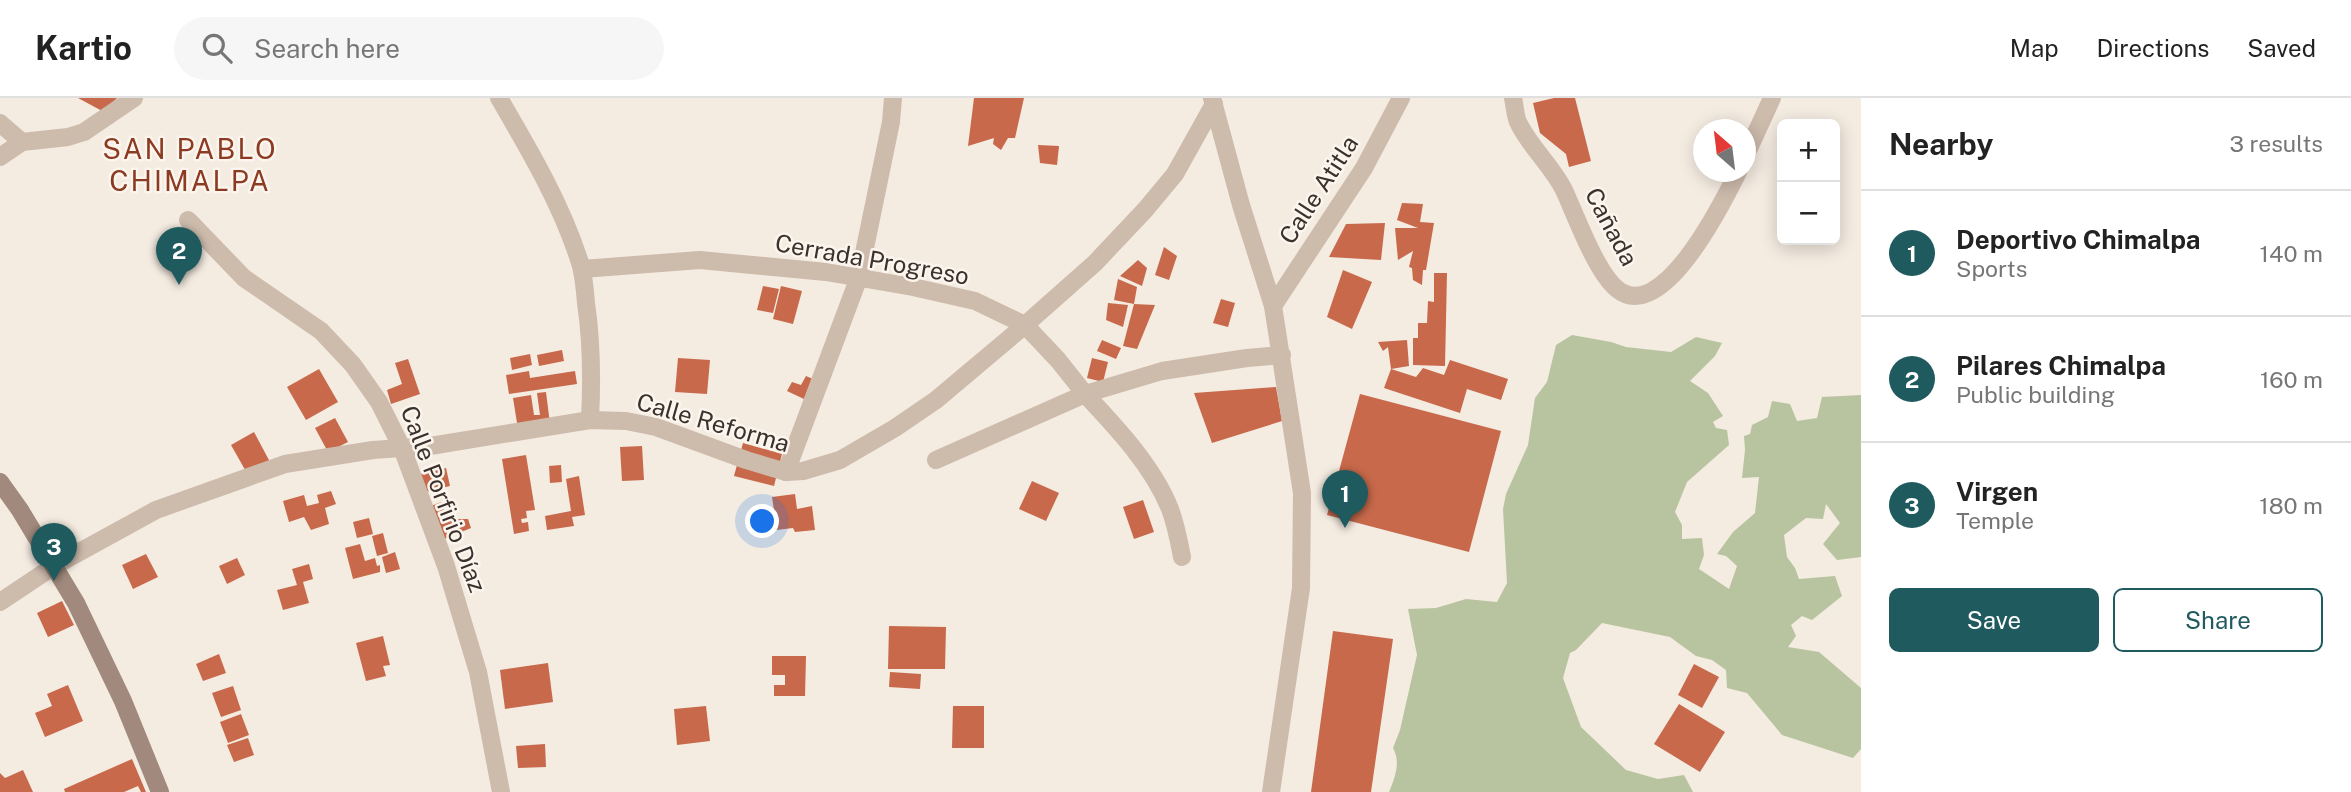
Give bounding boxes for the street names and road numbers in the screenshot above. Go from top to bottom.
street label: Calle Atitla [1273,130,1363,249]
street label: Cañada [1580,183,1644,270]
street label: Cerrada Progreso [773,228,971,290]
street label: Calle Reforma [634,387,793,457]
street label: Calle Porfirio Díaz [395,401,492,596]

